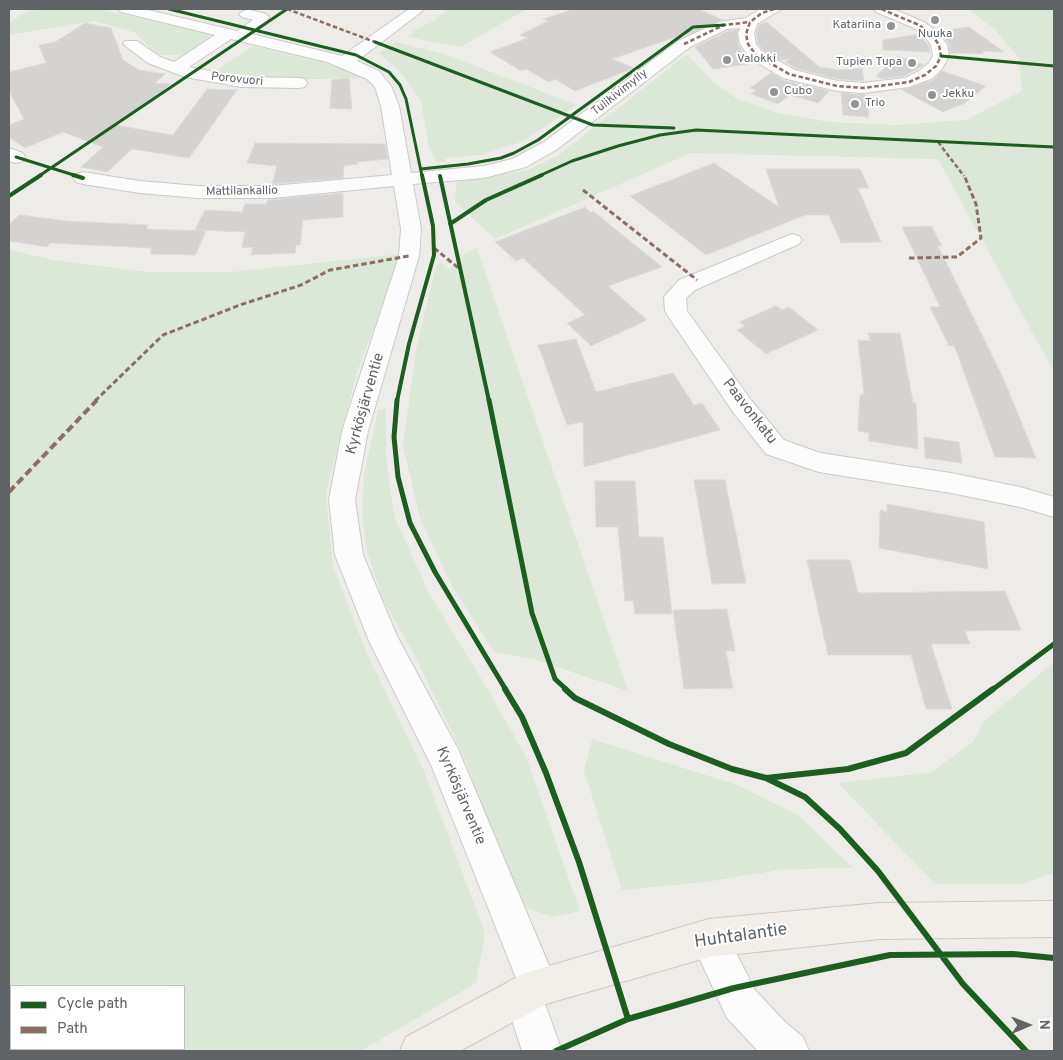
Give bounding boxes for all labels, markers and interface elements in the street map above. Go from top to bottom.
marker: Nuuka [929,14,941,26]
place label: Katariina [832,19,881,33]
marker: Katariina [885,20,897,32]
place label: Nuuka [918,28,952,42]
place label: Valokki [737,53,776,67]
marker: Valokki [721,54,733,66]
place label: Tupien Tupa [836,56,902,70]
marker: Tupien Tupa [906,57,918,69]
street label: Tulikivimylly [589,67,651,119]
street label: Porovuori [210,70,264,90]
place label: Cubo [784,85,812,99]
marker: Cubo [768,86,780,98]
place label: Jekku [942,88,974,102]
marker: Jekku [926,89,938,101]
place label: Trio [865,97,885,111]
marker: Trio [849,98,861,110]
street label: Mattilankallio [206,184,278,200]
street label: Kyrkösjärventie [343,351,389,457]
street label: Paavonkatu [718,376,780,448]
street label: Kyrkösjärventie [431,744,489,848]
street label: Huhtalantie [693,920,789,954]
legend [10,985,185,1050]
text: Cycle path [57,995,128,1014]
north arrow [1003,1000,1053,1050]
text: Path [57,1020,88,1039]
text: N [1035,1020,1052,1030]

